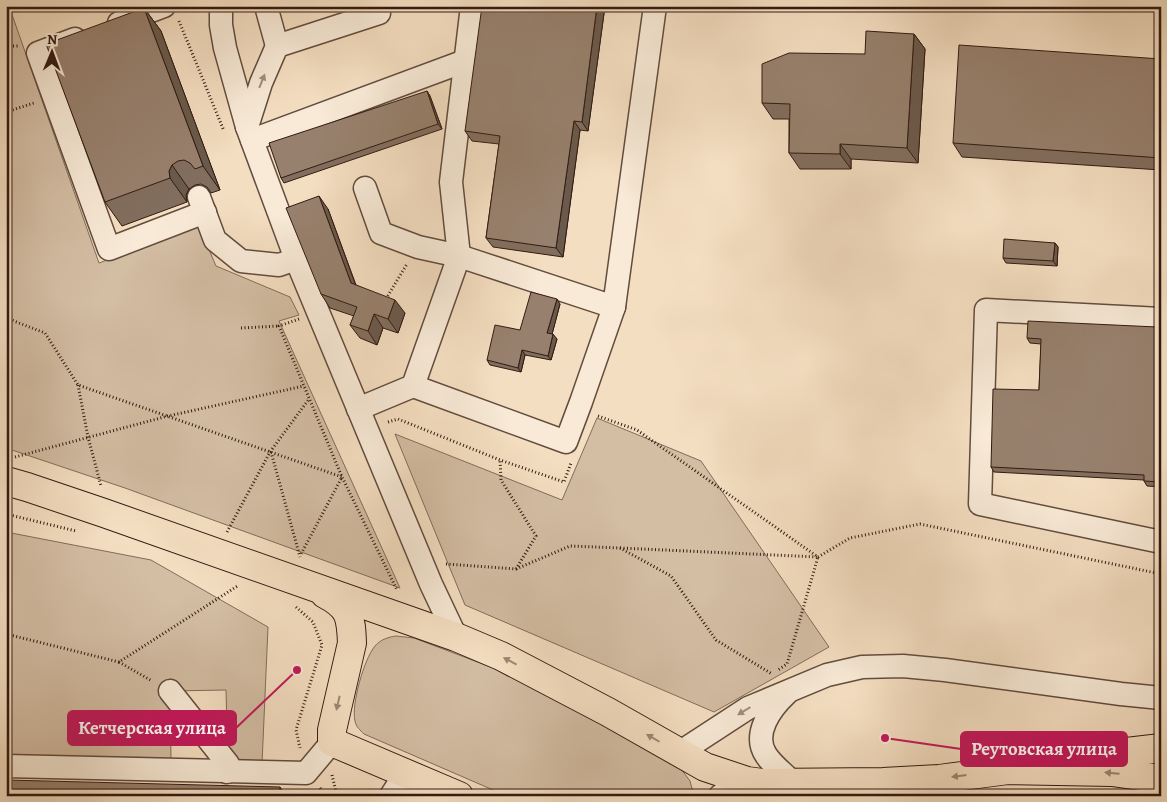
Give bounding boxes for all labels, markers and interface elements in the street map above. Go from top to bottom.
north arrow [28,28,78,78]
text: N [47,30,57,49]
one-way arrow [259,74,267,88]
one-way arrow [503,657,518,665]
one-way arrow [334,696,342,711]
one-way arrow [738,707,751,716]
callout: Кетчерская улица [68,711,236,745]
text: Кетчерская улица [78,715,227,741]
callout: Реутовская улица [961,732,1127,766]
one-way arrow [647,734,660,743]
text: Реутовская улица [971,736,1118,762]
one-way arrow [1104,768,1120,776]
one-way arrow [951,772,967,780]

